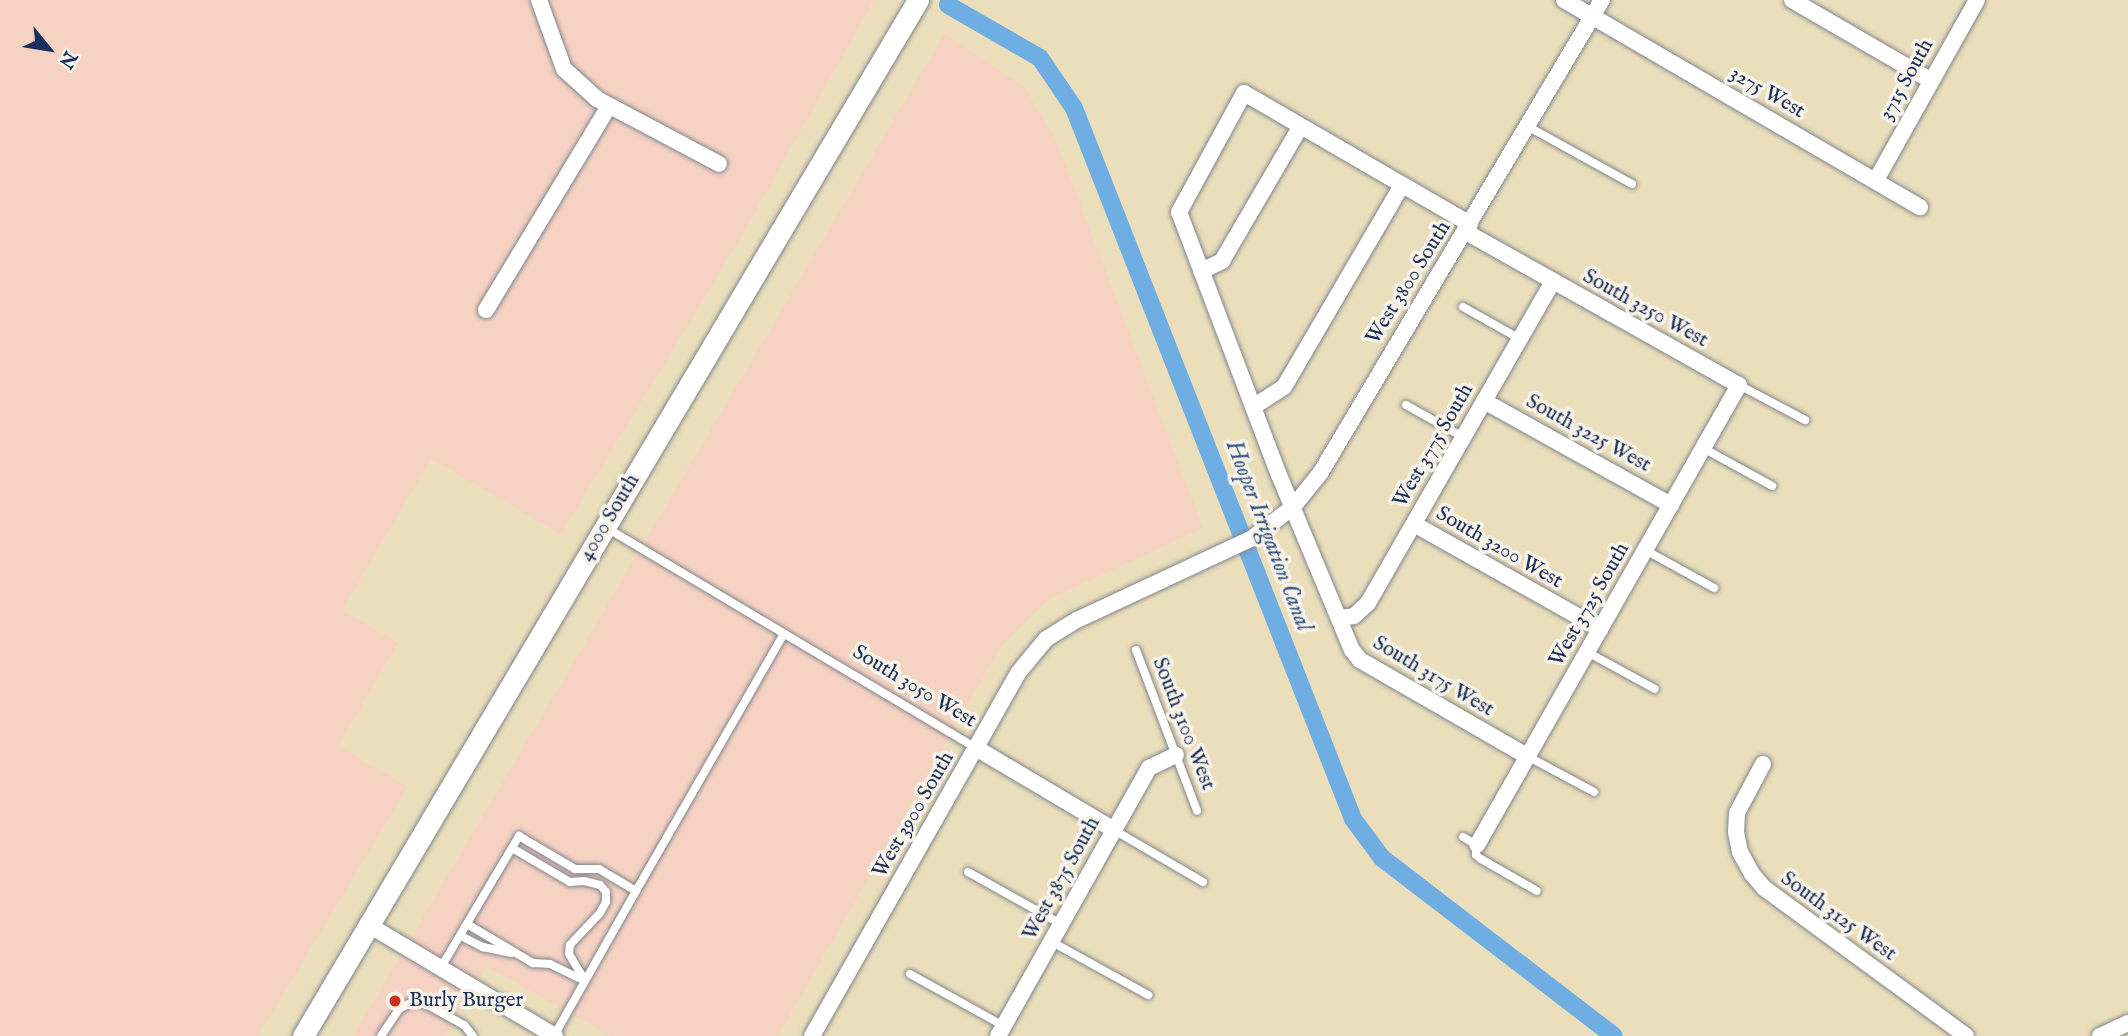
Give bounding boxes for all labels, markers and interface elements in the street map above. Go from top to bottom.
north arrow [14,14,84,84]
street label: 3715 South [1874,35,1940,125]
text: N [53,46,82,73]
street label: 3275 West [1725,61,1809,125]
street label: West 3800 South [1361,217,1457,349]
street label: South 3250 West [1578,264,1712,354]
street label: West 3775 South [1388,380,1480,512]
street label: South 3225 West [1521,389,1655,479]
water label: Hooper Irrigation Canal [1219,437,1317,635]
street label: 4000 South [574,470,646,566]
street label: South 3200 West [1431,502,1567,594]
street label: West 3725 South [1544,539,1636,671]
street label: South 3175 West [1368,631,1498,723]
street label: South 3050 West [848,640,980,734]
street label: South 3100 West [1146,654,1220,794]
street label: West 3900 South [868,748,960,882]
street label: West 3875 South [1018,813,1106,945]
street label: South 3125 West [1775,867,1901,967]
place label: Burly Burger [409,988,523,1014]
marker: Burly Burger [387,993,403,1009]

